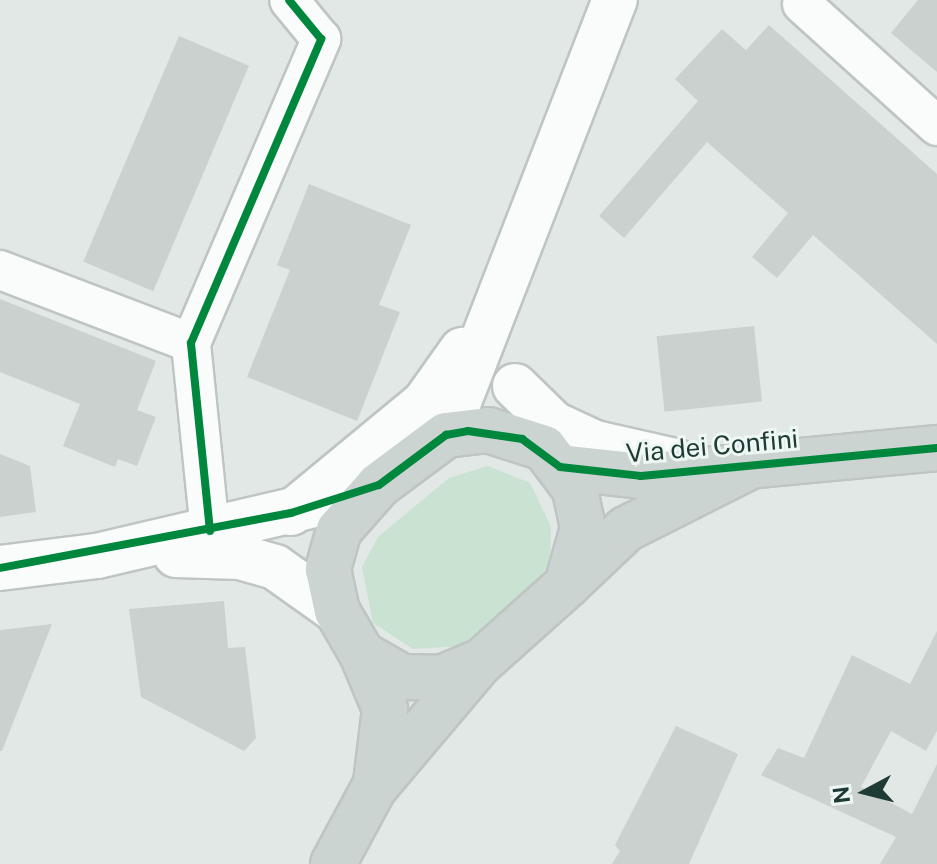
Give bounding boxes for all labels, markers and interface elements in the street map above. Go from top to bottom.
street label: Via dei Confini [624,423,800,469]
north arrow [825,752,905,832]
text: N [827,785,855,805]

